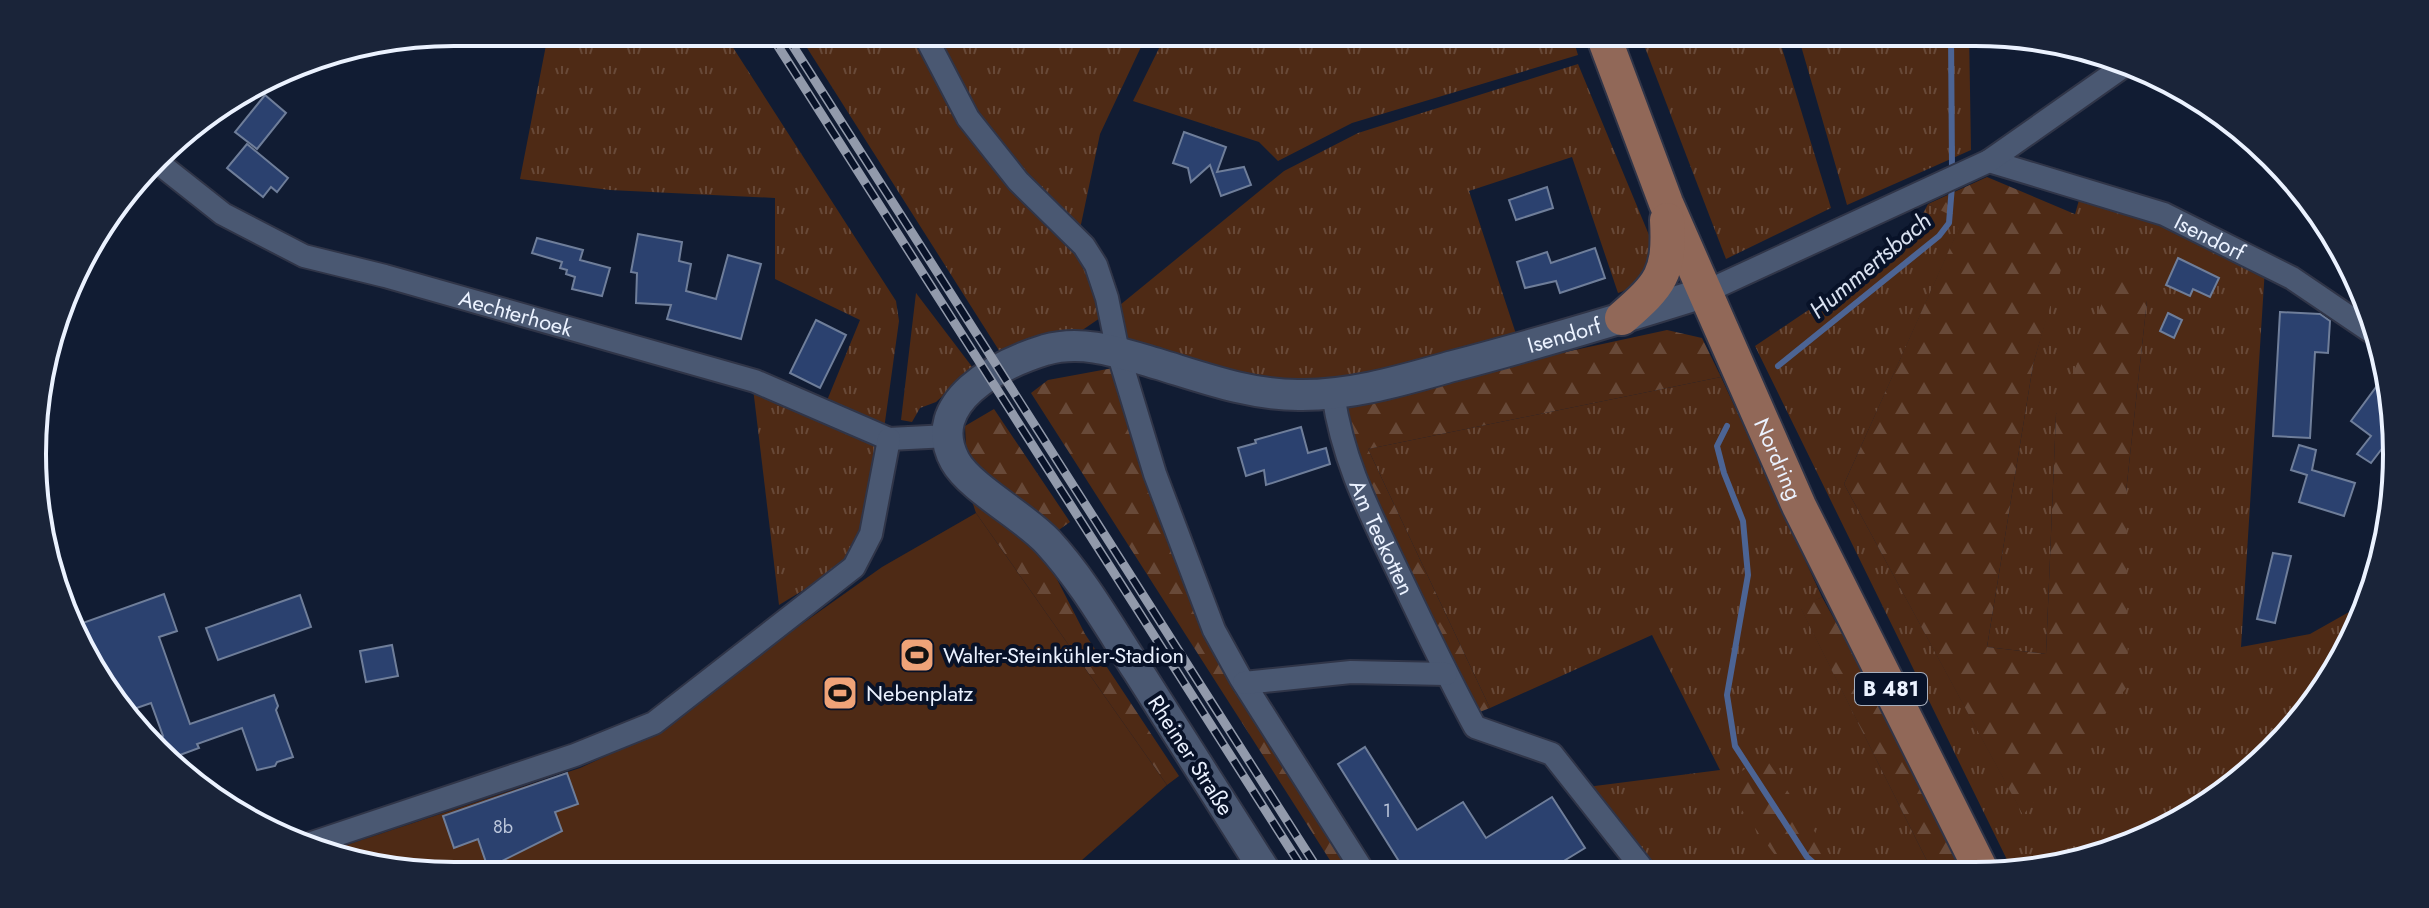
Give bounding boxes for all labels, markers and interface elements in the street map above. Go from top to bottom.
water label: Hummertsbach [1801,203,1939,327]
street label: Isendorf [2169,206,2251,268]
street label: Aechterhoek [455,282,577,345]
street label: Isendorf [1523,309,1606,361]
street label: Nordring [1746,413,1810,505]
street label: Am Teekotten [1342,475,1423,600]
sports icon: Walter-Steinkühler-Stadion [898,636,936,674]
place label: Walter-Steinkühler-Stadion [943,639,1184,671]
road number: B 481 [1855,673,1927,705]
sports icon: Nebenplatz [821,674,859,712]
place label: Nebenplatz [866,677,973,709]
street label: Rheiner Straße [1140,689,1242,821]
house number: 1 [1383,798,1391,824]
house number: 8b [493,814,513,840]

